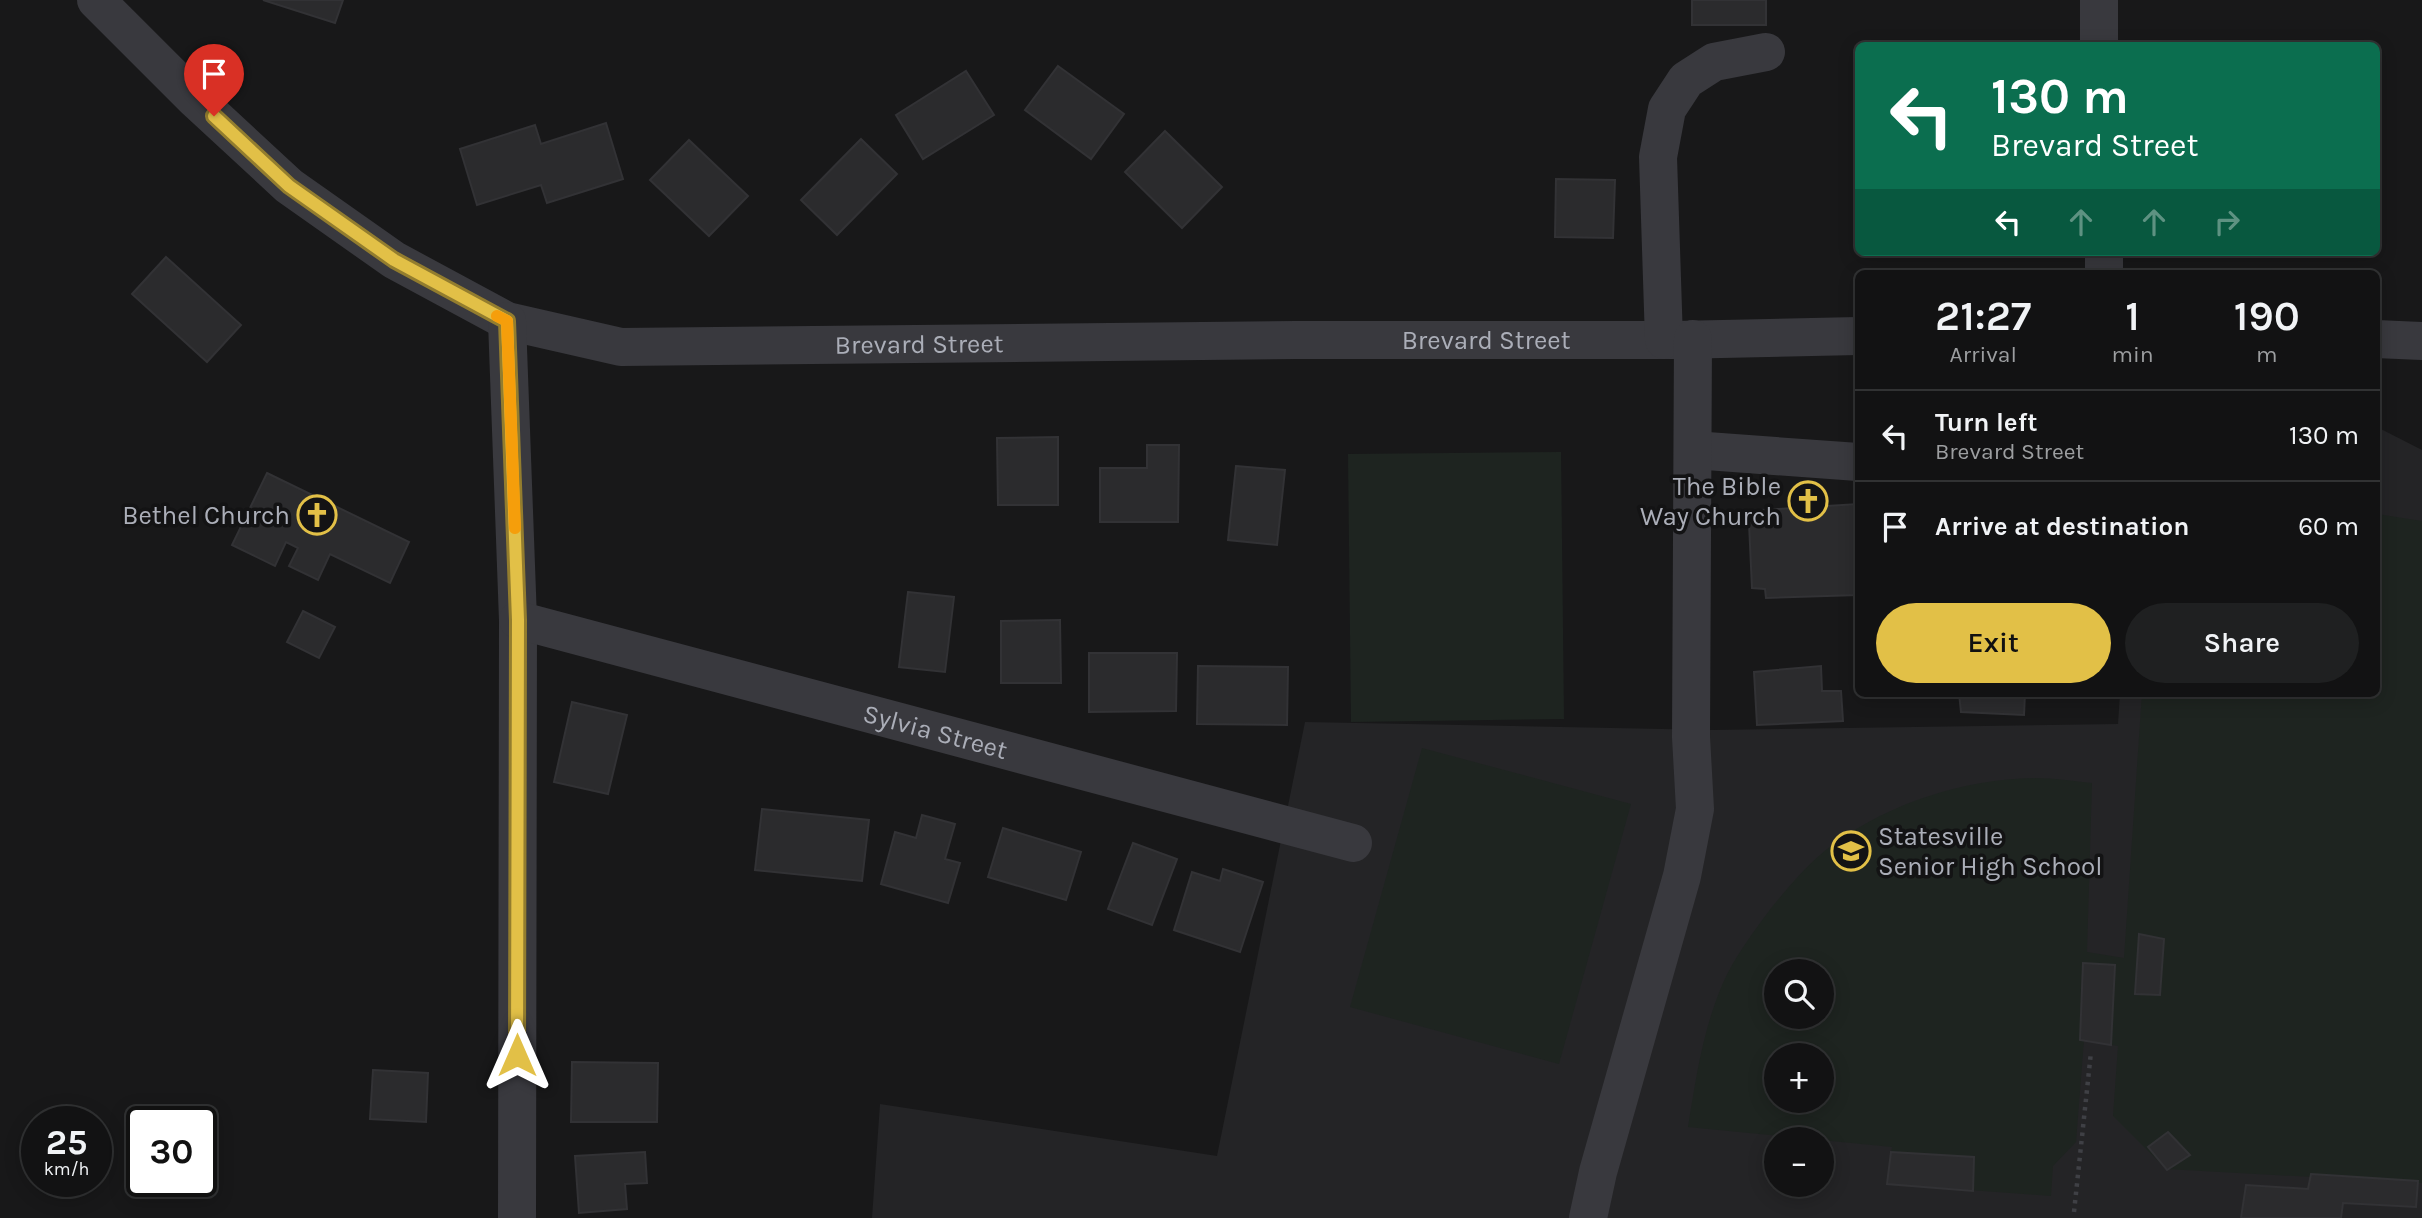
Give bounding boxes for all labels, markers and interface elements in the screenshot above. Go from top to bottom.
pin [184,44,244,116]
icon: arrive [195,55,233,93]
text: 130 m [1991,68,2129,125]
icon: left [1876,70,1967,161]
text: Brevard Street [1991,127,2199,164]
icon: left [1989,203,2027,241]
icon: ahead [2062,203,2100,241]
icon: ahead [2135,203,2173,241]
icon: right [2208,203,2246,241]
text: 21:27 [1935,291,2031,341]
text: 1 [2125,291,2140,341]
text: 190 [2234,291,2300,341]
street label: Brevard Street [1402,325,1571,356]
street label: Brevard Street [835,328,1004,361]
text: Arrival [1950,341,2017,368]
text: min [2112,341,2154,368]
text: m [2256,341,2278,368]
text: Turn left [1935,407,2037,438]
icon: left [1876,417,1914,455]
text: 130 m [2289,420,2359,451]
text: Brevard Street [1935,438,2084,465]
place label: The Bible Way Church [1640,471,1781,532]
church icon: The Bible Way Church [1787,480,1829,522]
church icon: Bethel Church [296,494,338,536]
place label: Bethel Church [122,500,290,531]
icon: arrive [1876,508,1914,546]
text: Arrive at destination [1935,511,2189,542]
text: 60 m [2298,511,2359,542]
button: Exit [1876,603,2111,683]
button: Share [2125,603,2359,683]
street label: Sylvia Street [860,698,1011,766]
place label: Statesville Senior High School [1878,821,2102,882]
school or university icon: Statesville Senior High School [1830,830,1872,872]
map controls [1764,959,1834,1197]
button: search [1764,959,1834,1029]
position arrow [480,1018,554,1092]
button: + [1764,1043,1834,1113]
speed limit sign: 30 [126,1106,217,1197]
text: 25 [46,1122,87,1163]
button: − [1764,1127,1834,1197]
text: km/h [44,1158,89,1180]

